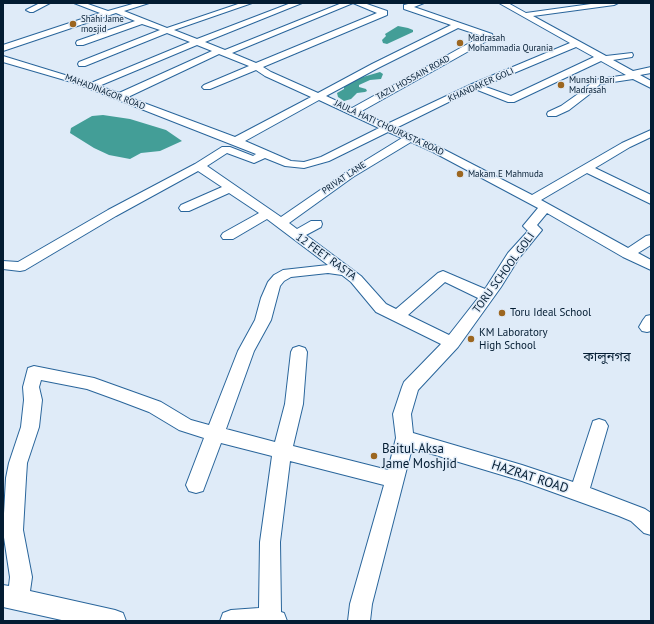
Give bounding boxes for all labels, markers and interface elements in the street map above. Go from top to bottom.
place label: Shahi Jame mosjid [81,14,124,35]
marker: Shahi Jame mosjid [68,19,78,29]
place label: Madrasah Mohammadia Qurania [468,33,553,54]
marker: Madrasah Mohammadia Qurania [455,38,465,48]
street label: TAZU HOSSAIN ROAD [374,53,452,103]
street label: KHANDAKER GOLI [446,66,516,104]
street label: MAHADINAGOR ROAD [63,72,147,112]
place label: Munshi Bari Madrasah [569,75,615,96]
marker: Munshi Bari Madrasah [556,80,566,90]
street label: JAULA HATI CHOURASTA ROAD [333,98,445,158]
street label: PRIVAT LANE [320,159,368,197]
marker: Makam E Mahmuda [455,169,465,179]
place label: Makam E Mahmuda [468,169,543,179]
street label: TORU SCHOOL GOLI [470,230,538,316]
street label: 12 FEET RASTA [293,231,359,283]
place label: Toru Ideal School [510,306,591,320]
marker: Toru Ideal School [497,308,507,318]
place label: KM Laboratory High School [479,326,548,352]
marker: KM Laboratory High School [466,334,476,344]
district label: কালুনগর [583,349,631,365]
place label: Baitul Aksa Jame Moshjid [382,441,457,472]
marker: Baitul Aksa Jame Moshjid [369,451,379,461]
street label: HAZRAT ROAD [490,457,570,497]

